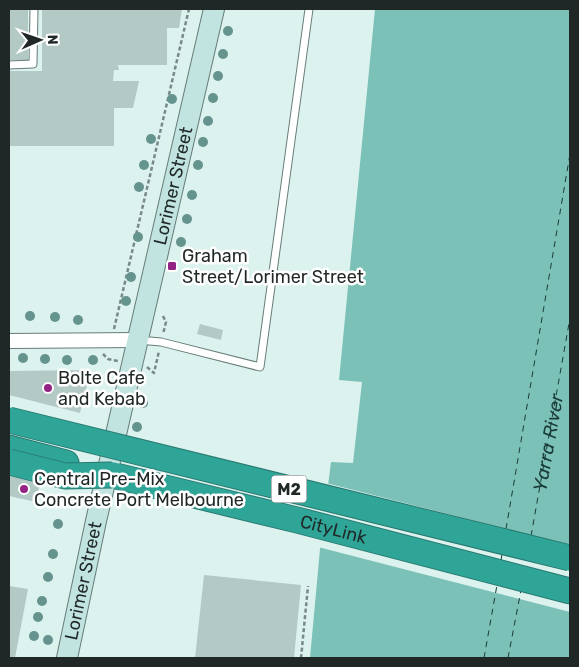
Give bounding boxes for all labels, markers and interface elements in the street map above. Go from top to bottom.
north arrow [15,15,65,65]
text: N [44,34,61,45]
street label: Lorimer Street [149,125,198,247]
place label: Graham Street/Lorimer Street [182,245,364,288]
marker: Graham Street/Lorimer Street [166,260,178,272]
place label: Bolte Cafe and Kebab [58,367,146,410]
marker: Bolte Cafe and Kebab [42,382,54,394]
water label: Yarra River [528,391,568,493]
place label: Central Pre-Mix Concrete Port Melbourne [34,468,244,511]
road number: M2 [272,476,306,502]
marker: Central Pre-Mix Concrete Port Melbourne [18,483,30,495]
street label: CityLink [298,510,370,549]
street label: Lorimer Street [60,519,107,642]

